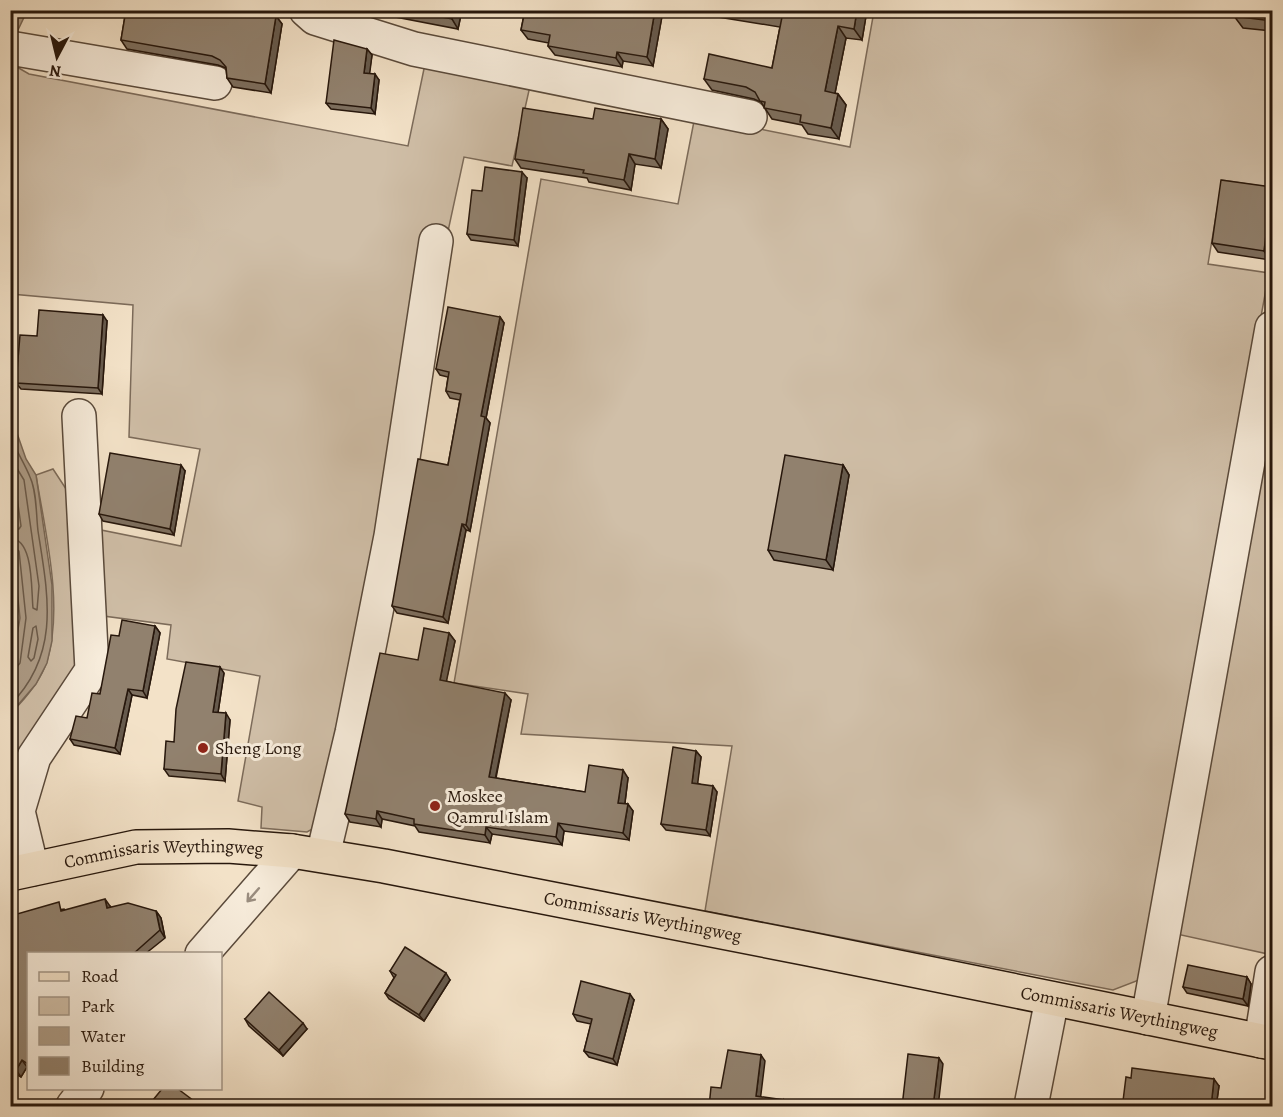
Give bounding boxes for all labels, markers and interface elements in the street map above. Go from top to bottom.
north arrow [27,27,87,87]
text: N [48,59,62,83]
place label: Sheng Long [215,736,301,760]
marker: Sheng Long [196,741,210,755]
place label: Moskee Qamrul Islam [447,784,549,829]
marker: Moskee Qamrul Islam [428,799,442,813]
street label: Commissaris Weythingweg [62,834,264,874]
street label: Commissaris Weythingweg [542,886,744,948]
one-way arrow [246,887,260,902]
legend [27,952,222,1090]
text: Road [81,964,119,988]
street label: Commissaris Weythingweg [1018,980,1220,1044]
text: Park [81,994,115,1018]
text: Water [80,1024,126,1048]
text: Building [81,1054,145,1078]

